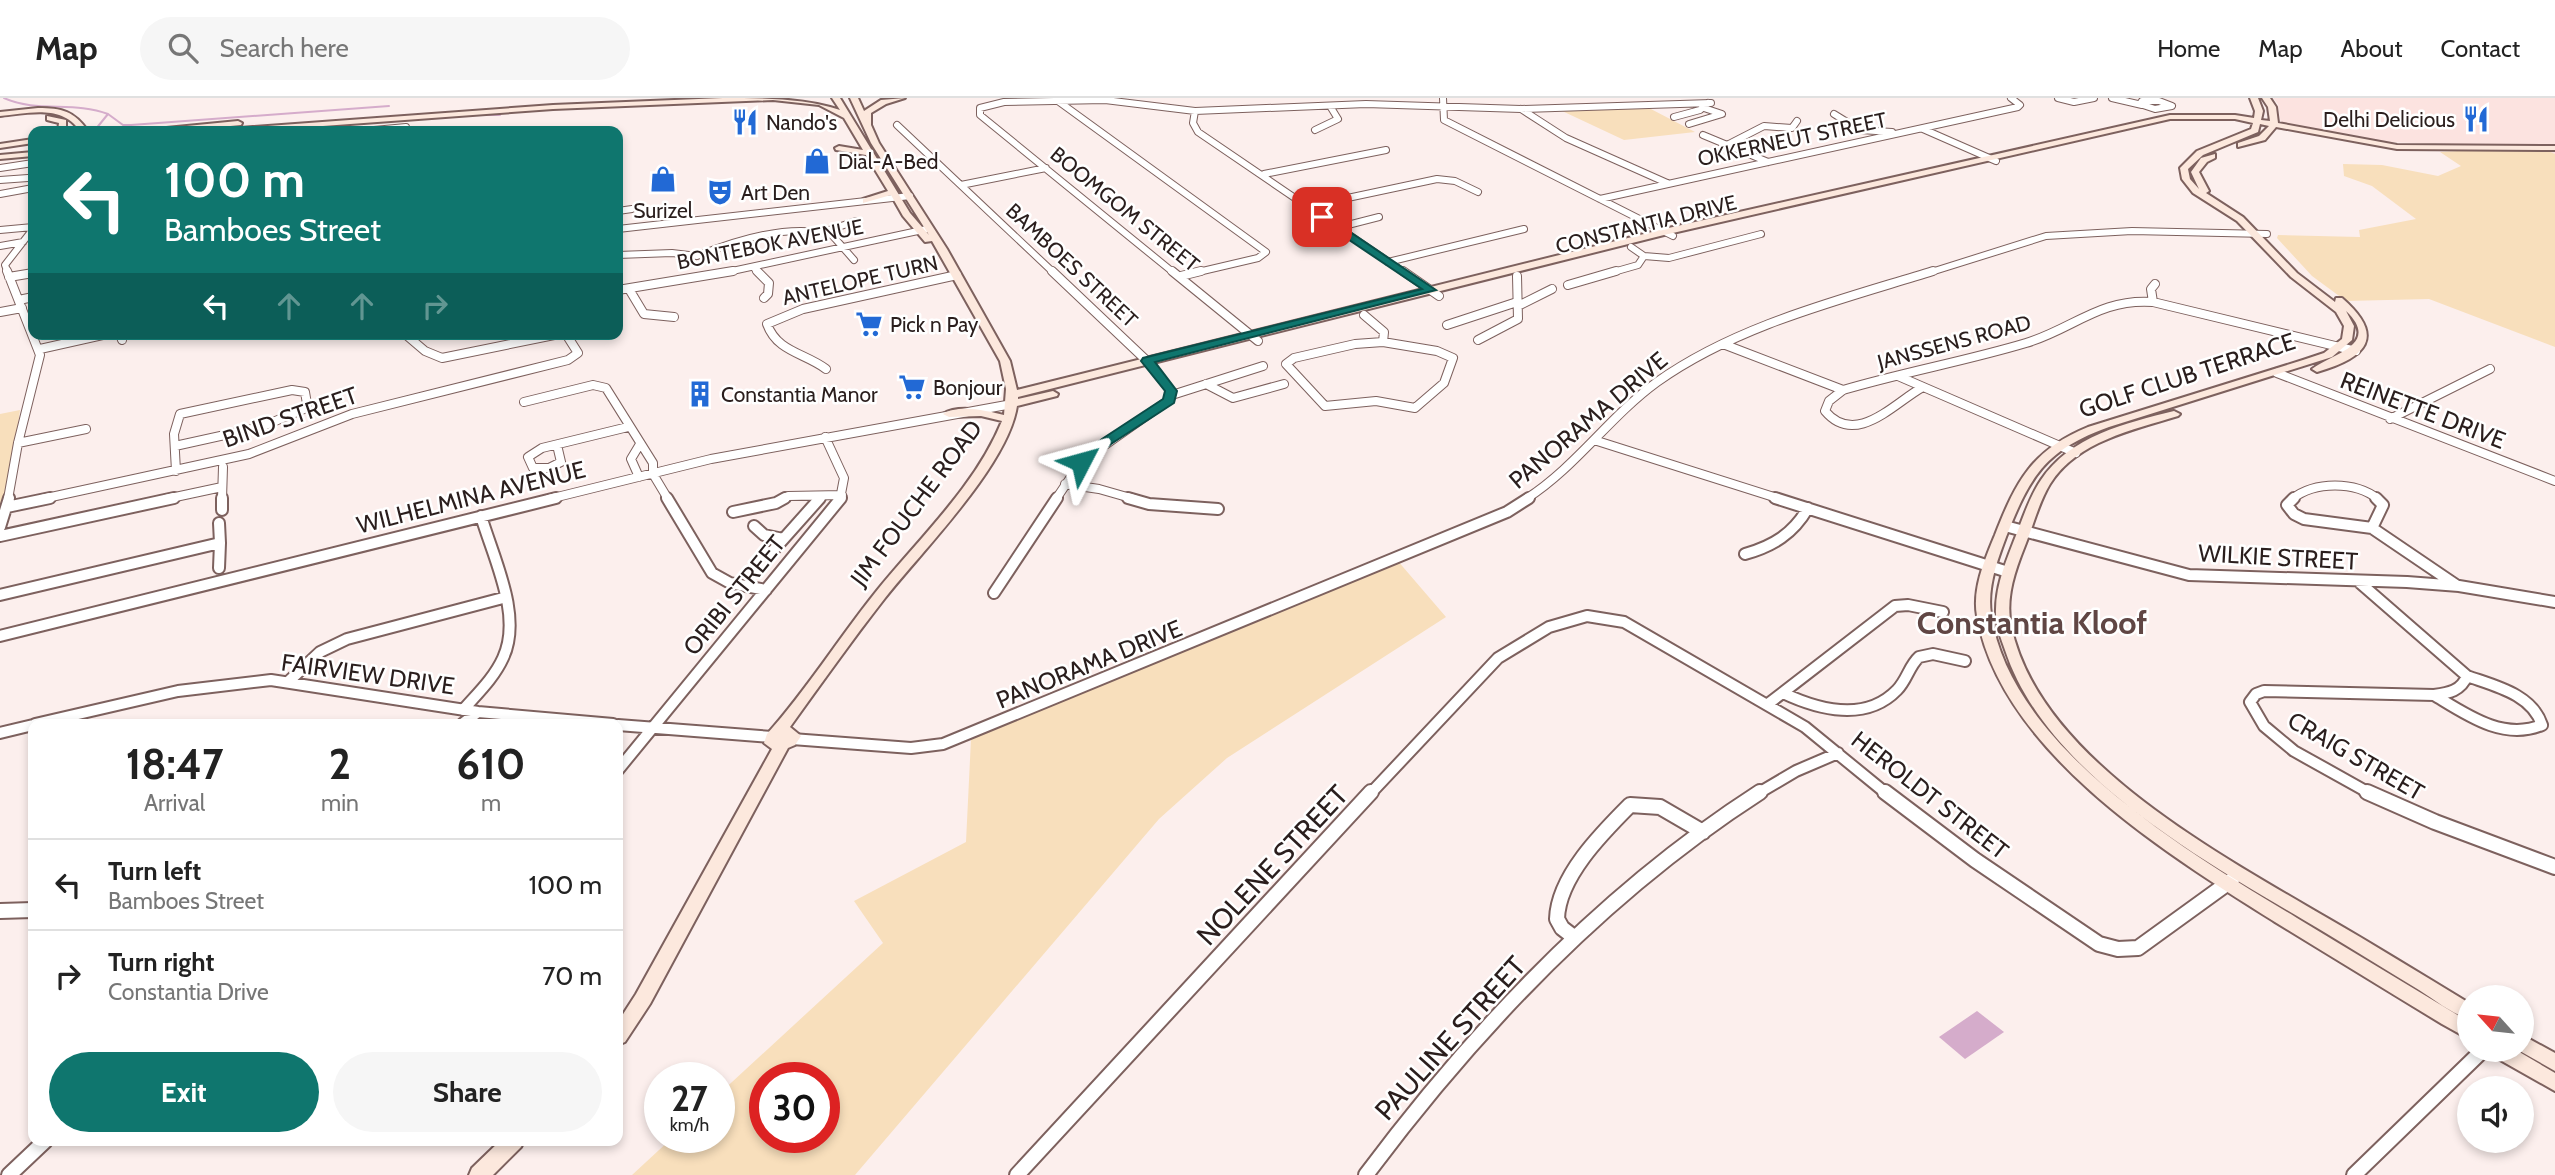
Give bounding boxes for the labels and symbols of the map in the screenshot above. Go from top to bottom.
restaurant icon: Delhi Delicious [2461,104,2491,134]
restaurant icon: Nando's [730,107,760,137]
street label: OKKERNEUT STREET [1695,107,1889,171]
place label: Delhi Delicious [2323,107,2455,132]
place label: Nando's [766,110,838,135]
street label: BOOMGOM STREET [1046,141,1204,277]
shop icon: Dial-A-Bed [802,146,832,176]
place label: Dial-A-Bed [838,149,938,174]
shop icon: Surizel [648,164,678,194]
theatre icon: Art Den [705,177,735,207]
place label: Art Den [741,180,810,205]
pin [1292,187,1352,247]
street label: CONSTANTIA DRIVE [1553,189,1739,259]
place label: Surizel [633,198,693,223]
street label: BAMBOES STREET [1001,198,1143,332]
street label: BONTEBOK AVENUE [675,214,865,274]
street label: ANTELOPE TURN [780,250,940,310]
supermarket icon: Pick n Pay [854,309,884,339]
street label: JANSSENS ROAD [1874,310,2033,375]
place label: Pick n Pay [890,312,979,337]
street label: GOLF CLUB TERRACE [2075,326,2299,424]
street label: PANORAMA DRIVE [1503,345,1673,495]
street label: REINETTE DRIVE [2336,365,2510,455]
supermarket icon: Bonjour [897,372,927,402]
place label: Bonjour [933,375,1003,401]
building icon: Constantia Manor [685,379,715,409]
street label: BIND STREET [219,380,362,454]
place label: Constantia Manor [721,382,878,407]
street label: JIM FOUCHE ROAD [843,414,988,593]
position arrow [1044,425,1118,499]
street label: WILHELMINA AVENUE [354,455,588,539]
street label: ORIBI STREET [677,529,791,661]
street label: WILKIE STREET [2197,538,2359,576]
district label: Constantia Kloof [1917,603,2147,642]
street label: PANORAMA DRIVE [992,613,1186,715]
street label: FAIRVIEW DRIVE [279,647,457,701]
street label: CRAIG STREET [2283,705,2429,807]
street label: HEROLDT STREET [1846,725,2014,865]
street label: NOLENE STREET [1189,778,1355,952]
street label: PAULINE STREET [1368,949,1533,1127]
north arrow [2457,985,2534,1062]
speed limit sign: 30 [749,1062,840,1153]

